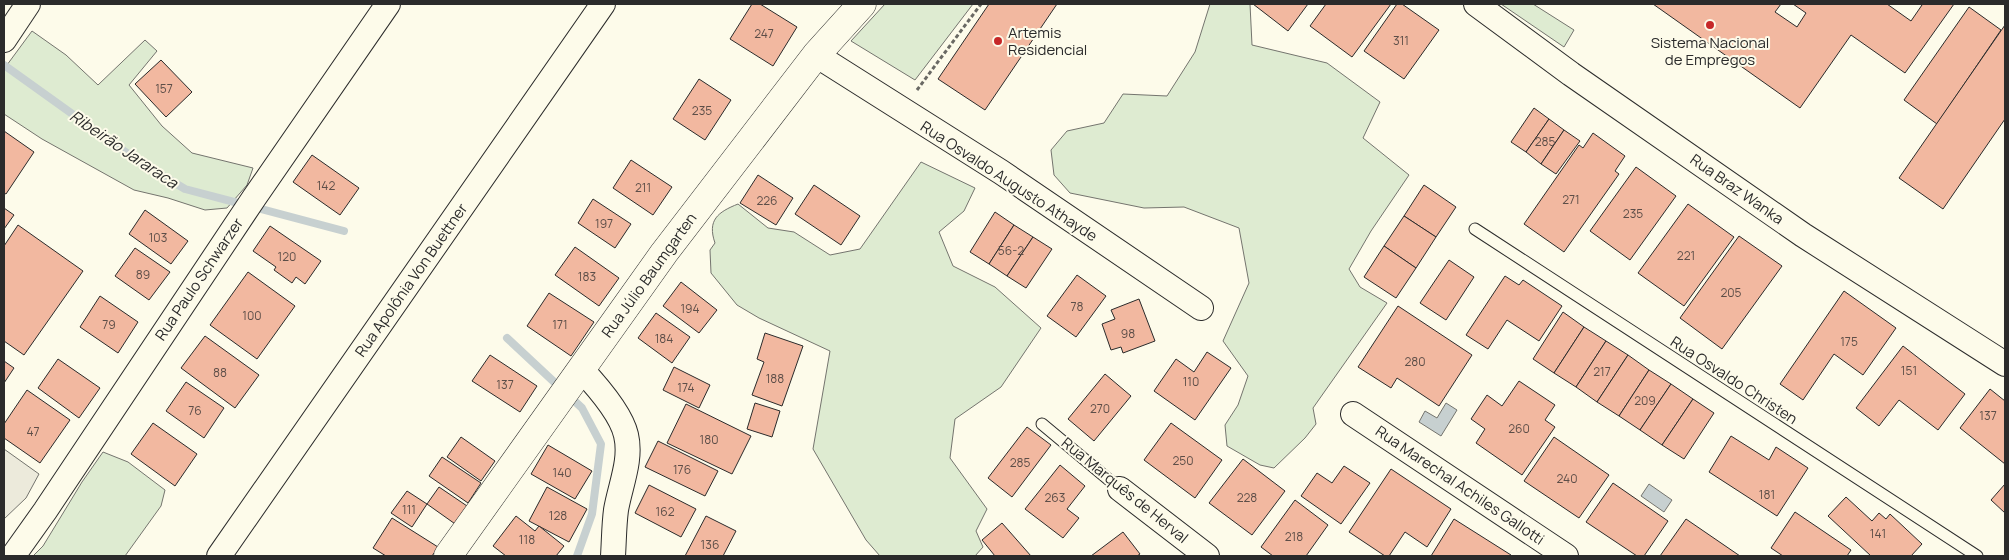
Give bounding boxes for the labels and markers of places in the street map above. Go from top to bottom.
marker: Sistema Nacional de Empregos [1704,19,1716,31]
place label: Artemis Residencial [1008,22,1087,60]
place label: Sistema Nacional de Empregos [1651,32,1769,70]
marker: Artemis Residencial [992,35,1004,47]

